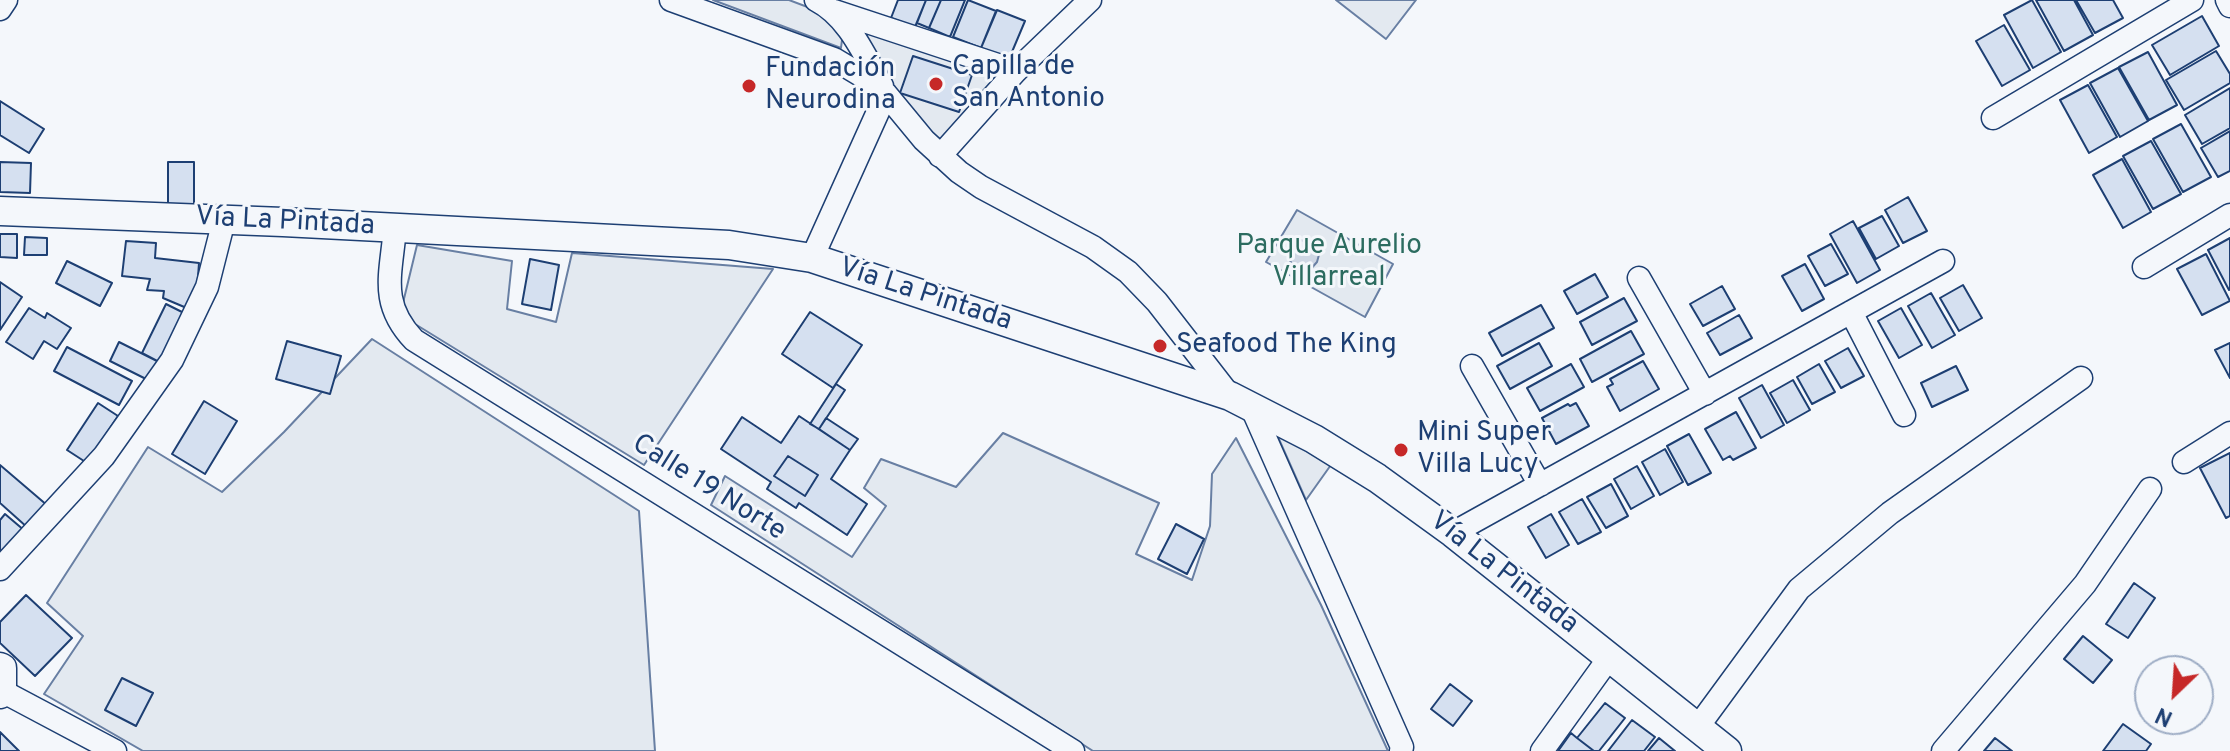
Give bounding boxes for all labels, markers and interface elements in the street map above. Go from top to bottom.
place label: Capilla de San Antonio [952,51,1105,117]
place label: Fundación Neurodina [765,53,896,119]
marker: Capilla de San Antonio [927,75,945,93]
marker: Fundación Neurodina [740,77,758,95]
street label: Vía La Pintada [194,202,376,244]
park label: Parque Aurelio Villarreal [1236,230,1422,296]
street label: Vía La Pintada [834,252,1016,340]
place label: Seafood The King [1176,329,1397,363]
marker: Seafood The King [1151,337,1169,355]
place label: Mini Super Villa Lucy [1417,417,1551,483]
street label: Calle 19 Norte [625,428,791,550]
marker: Mini Super Villa Lucy [1392,441,1410,459]
street label: Vía La Pintada [1422,505,1584,643]
north arrow [2134,655,2214,735]
text: N [2152,700,2177,731]

